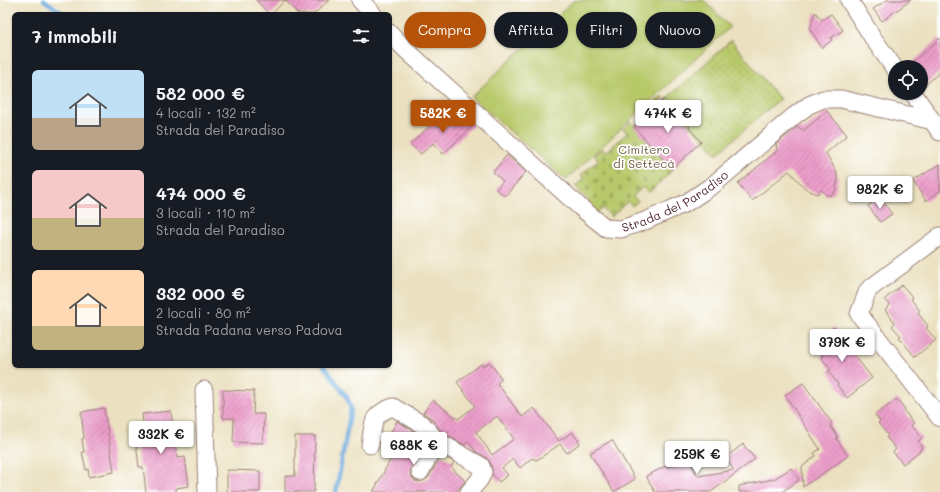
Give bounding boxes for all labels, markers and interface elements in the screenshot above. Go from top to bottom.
chip: Compra [404,12,486,48]
chip: Affitta [494,12,568,48]
chip: Filtri [576,12,637,48]
chip: Nuovo [645,12,715,48]
text: 7 immobili [32,25,118,47]
icon: filters [350,25,372,47]
map controls [888,60,928,100]
button: locate [888,60,928,100]
text: 582 000 € [156,82,245,104]
icon: home [64,86,112,134]
pin: 582K € [410,100,476,134]
pin: 474K € [635,100,701,134]
text: 4 locali · 132 m² [156,104,256,121]
text: 582K € [420,104,466,121]
text: 474K € [644,104,692,121]
text: Strada del Paradiso [156,121,285,138]
park label: Cimitero di Settecà [613,141,675,171]
street label: Strada del Paradiso [619,167,731,235]
pin: 982K € [847,176,913,210]
text: 982K € [857,180,903,197]
text: 474 000 € [156,182,246,204]
icon: home [64,186,112,234]
text: 3 locali · 110 m² [156,204,255,221]
text: Strada del Paradiso [156,221,285,238]
text: 332 000 € [156,282,245,304]
icon: home [64,286,112,334]
text: 2 locali · 80 m² [156,304,251,321]
text: Strada Padana verso Padova [156,321,343,338]
pin: 379K € [809,329,875,363]
text: 379K € [819,333,865,350]
pin: 332K € [128,421,194,455]
text: 332K € [138,425,184,442]
pin: 688K € [381,432,447,466]
text: 688K € [390,436,438,453]
pin: 259K € [664,441,730,475]
text: 259K € [674,445,720,462]

